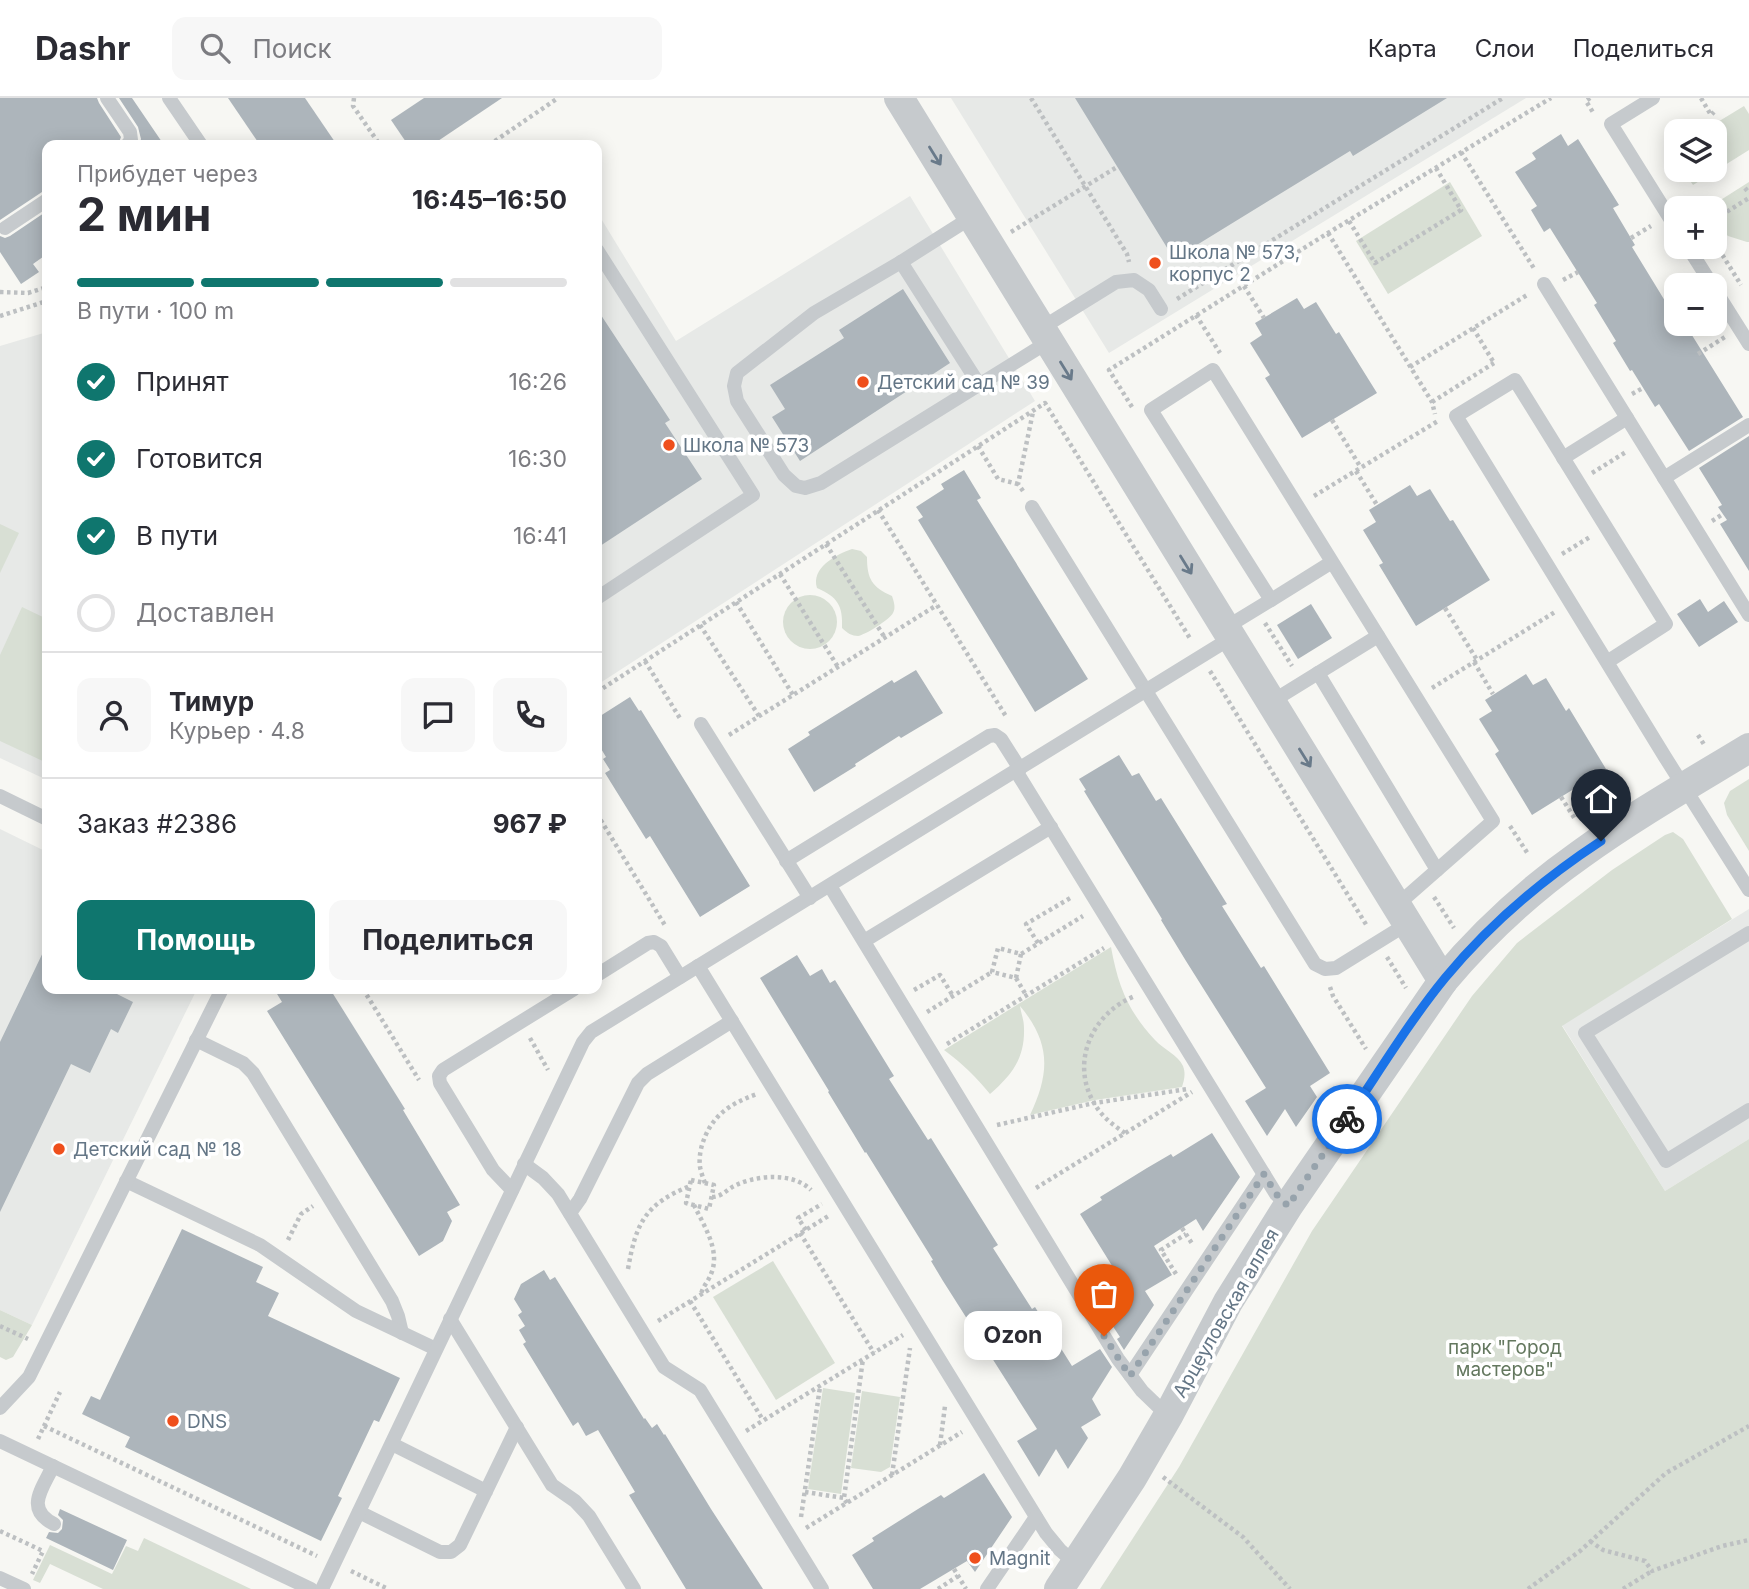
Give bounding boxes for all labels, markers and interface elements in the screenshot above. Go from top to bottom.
search box [172,17,662,80]
text: Dashr [35,28,130,68]
icon: search [196,29,234,67]
text: Поиск [252,33,332,64]
text: Карта [1368,34,1437,63]
text: Слои [1475,34,1535,63]
text: Поделиться [1573,34,1714,63]
map controls [1664,119,1727,336]
button: layers [1664,119,1727,182]
one-way arrow [928,146,942,166]
text: Прибудет через [77,160,258,188]
text: 16:45–16:50 [412,184,567,215]
text: 2 мин [77,186,212,242]
button: + [1664,196,1727,259]
place label: Школа № 573, корпус 2 [1169,241,1300,286]
marker: Школа № 573, корпус 2 [1147,255,1163,271]
button: − [1664,273,1727,336]
text: В пути · 100 m [77,297,234,325]
one-way arrow [1059,361,1074,380]
icon: check [77,363,115,401]
text: Принят [136,366,229,397]
text: 16:26 [508,368,567,396]
place label: Детский сад № 39 [877,371,1050,394]
marker: Детский сад № 39 [855,374,871,390]
place label: Школа № 573 [683,434,809,457]
marker: Школа № 573 [661,437,677,453]
icon: check [77,440,115,478]
text: Готовится [136,443,263,474]
text: 16:30 [508,445,567,473]
icon: check [77,517,115,555]
text: В пути [136,520,218,551]
text: 16:41 [513,522,567,550]
one-way arrow [1179,554,1193,574]
text: Доставлен [136,597,275,628]
button: person [77,678,151,752]
button: chat [401,678,475,752]
button: phone [493,678,567,752]
text: Тимур [169,686,254,717]
text: Курьер · 4.8 [169,717,305,745]
one-way arrow [1299,748,1313,768]
pin [1571,769,1631,841]
icon: home [1582,780,1620,818]
text: Заказ #2386 [77,808,237,839]
text: 967 ₽ [493,808,567,839]
button: Помощь [77,900,315,980]
button: Поделиться [329,900,567,980]
courier [1312,1084,1382,1154]
icon: bike [1328,1100,1366,1138]
place label: Детский сад № 18 [73,1138,242,1161]
marker: Детский сад № 18 [51,1141,67,1157]
street label: Арцеуловская аллея [1168,1224,1284,1402]
pin [1074,1264,1134,1336]
icon: bag [1085,1275,1123,1313]
callout: Ozon [964,1312,1062,1360]
text: Ozon [984,1321,1042,1349]
park label: парк "Город мастеров" [1448,1336,1562,1381]
place label: DNS [187,1410,227,1433]
marker: DNS [165,1413,181,1429]
place label: Magnit [989,1547,1051,1570]
marker: Magnit [967,1550,983,1566]

